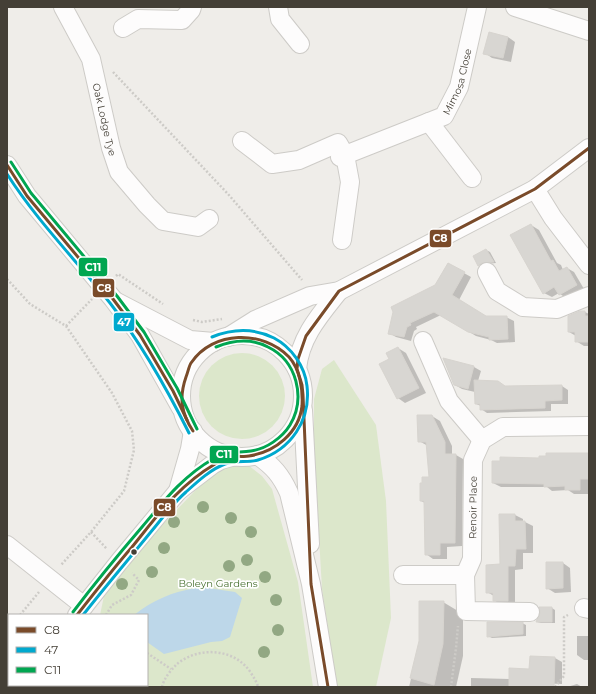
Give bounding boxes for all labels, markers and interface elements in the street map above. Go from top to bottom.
street label: Mimosa Close [439,47,474,117]
street label: Oak Lodge Tye [90,82,120,158]
line badge: C8 [429,229,452,248]
text: C8 [432,231,448,245]
line badge: C11 [78,257,108,277]
text: C11 [85,260,101,274]
line badge: C8 [92,278,115,298]
text: C8 [96,281,112,295]
line badge: 47 [113,312,135,332]
text: 47 [117,315,131,329]
line badge: C11 [209,445,239,464]
text: C11 [216,447,232,461]
street label: Renoir Place [466,476,479,539]
line badge: C8 [153,498,176,517]
text: C8 [156,500,172,514]
unlabelled marker [129,547,139,557]
park label: Boleyn Gardens [178,577,258,590]
legend [8,614,148,686]
text: C8 [44,622,60,637]
text: 47 [44,642,58,657]
text: C11 [44,662,61,677]

